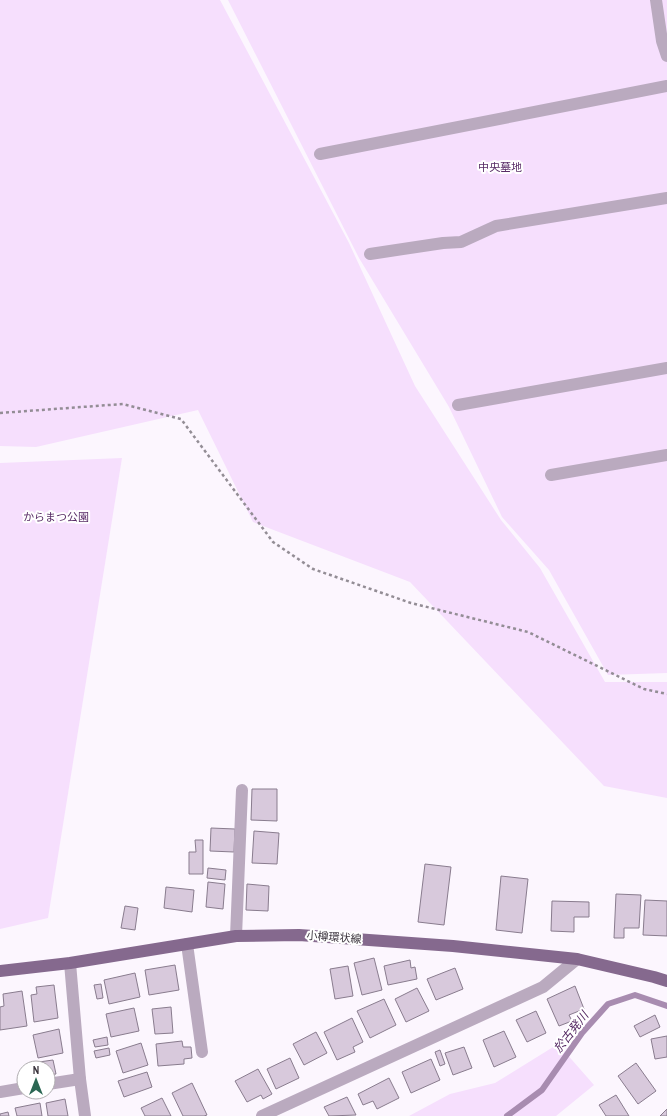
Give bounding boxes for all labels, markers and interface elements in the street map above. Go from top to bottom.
park label: 中央墓地 [478,160,522,174]
park label: からまつ公園 [23,510,89,524]
street label: 小樽環状線 [306,928,362,946]
water label: 於古発川 [550,1007,593,1056]
north arrow [16,1060,56,1100]
text: N [33,1063,39,1077]

